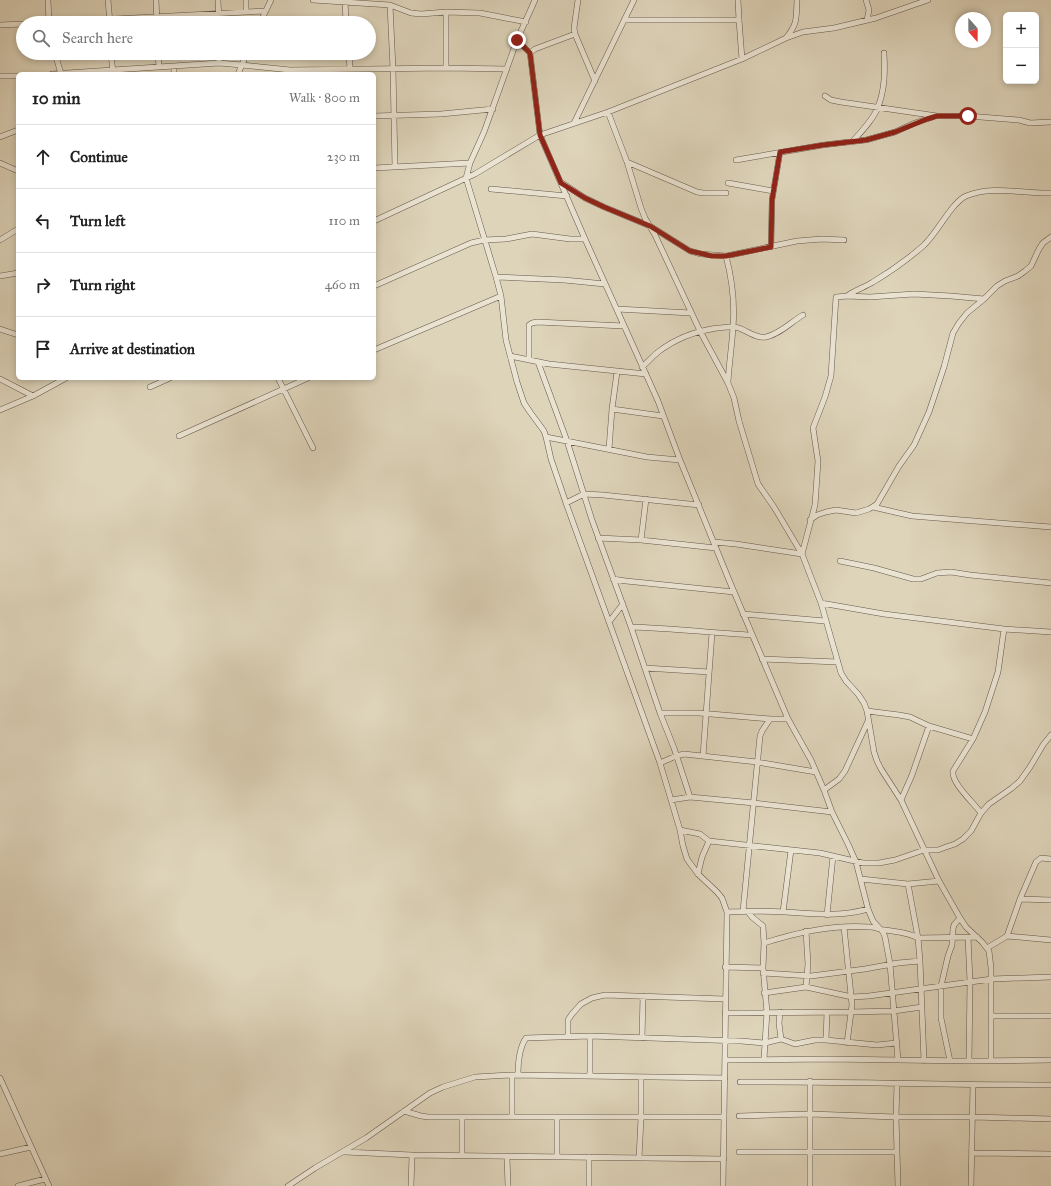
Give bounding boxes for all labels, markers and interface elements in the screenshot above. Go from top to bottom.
north arrow [955,12,991,48]
map controls [1003,12,1039,84]
button: + [1003,12,1039,48]
search box [16,16,376,60]
icon: search [30,27,52,49]
text: Search here [62,29,133,47]
route end [508,31,526,49]
button: − [1003,48,1039,84]
text: 10 min [32,88,80,109]
text: Walk · 800 m [289,90,360,106]
route start [959,107,977,125]
icon: ahead [32,146,54,168]
text: Continue [70,148,128,166]
text: 230 m [327,149,360,165]
icon: left [32,210,54,232]
text: Turn left [70,212,126,230]
text: 110 m [328,213,360,229]
icon: right [32,274,54,296]
text: Turn right [70,276,135,294]
text: 460 m [325,277,360,293]
icon: arrive [32,338,54,360]
text: Arrive at destination [70,340,195,358]

